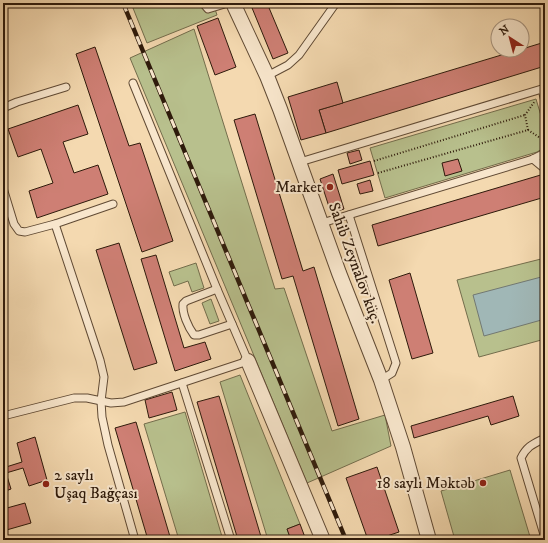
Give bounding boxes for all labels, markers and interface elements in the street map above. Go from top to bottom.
north arrow [490,18,530,58]
text: N [497,22,512,39]
place label: Market [275,177,322,197]
marker: Market [325,182,335,192]
street label: Sahib Zeynalov küç. [324,200,386,327]
place label: 2 saylı Uşaq Bağçası [54,465,138,503]
place label: 18 saylı Məktəb [377,473,475,493]
marker: 18 saylı Məktəb [478,478,488,488]
marker: 2 saylı Uşaq Bağçası [41,479,51,489]

